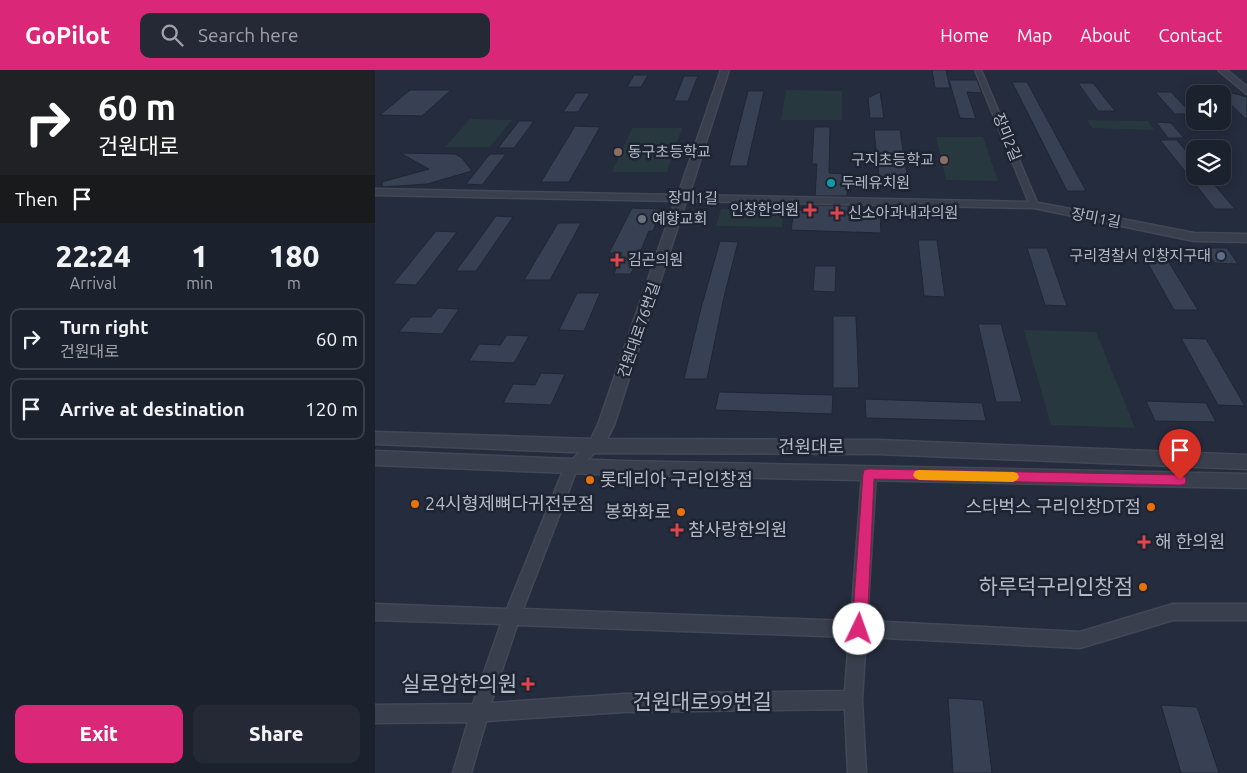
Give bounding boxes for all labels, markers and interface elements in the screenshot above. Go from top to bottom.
search box [140,13,490,58]
icon: search [158,21,186,49]
text: GoPilot [25,22,110,49]
text: Search here [198,24,298,46]
text: Home [940,25,989,45]
text: Map [1017,25,1052,45]
text: About [1080,25,1130,45]
text: Contact [1158,25,1222,45]
map controls [1186,85,1231,185]
button: sound [1186,85,1231,130]
text: 60 m [98,87,176,127]
icon: right [15,90,80,155]
street label: 장미2길 [990,111,1025,163]
text: 건원대로 [98,133,179,158]
button: layers [1186,140,1231,185]
place label: 동구초등학교 [628,143,711,160]
marker: 동구초등학교 [612,146,624,158]
place label: 구지초등학교 [851,151,934,168]
marker: 구지초등학교 [938,154,950,166]
place label: 두레유치원 [841,174,910,191]
marker: 두레유치원 [825,177,837,189]
icon: arrive [68,185,96,213]
text: Then [15,188,58,210]
street label: 장미1길 [668,189,718,206]
place label: 인창한의원 [730,201,799,218]
marker: 인창한의원 [803,203,817,217]
place label: 신소아과내과의원 [848,204,958,221]
street label: 장미1길 [1070,204,1122,231]
marker: 신소아과내과의원 [830,206,844,220]
place label: 예향교회 [652,210,707,227]
marker: 예향교회 [636,213,648,225]
text: 22:24 [56,239,131,273]
text: 1 [191,239,208,273]
text: 180 [269,239,319,273]
place label: 구리경찰서 인창지구대 [1070,247,1211,264]
marker: 구리경찰서 인창지구대 [1215,250,1227,262]
place label: 김곤의원 [628,251,683,268]
marker: 김곤의원 [610,253,624,267]
text: Arrival [70,274,116,292]
text: min [186,274,213,292]
text: m [287,274,301,292]
street label: 건원대로76번길 [614,280,663,380]
text: Turn right [60,316,148,338]
icon: right [17,325,45,353]
text: 60 m [316,328,358,350]
text: 건원대로 [60,342,119,360]
icon: arrive [17,395,45,423]
text: Arrive at destination [60,398,245,420]
text: 120 m [305,398,358,420]
pin [1159,429,1201,480]
street label: 건원대로 [778,436,844,456]
icon: arrive [1166,436,1194,464]
place label: 롯데리아 구리인창점 [600,469,753,489]
marker: 롯데리아 구리인창점 [584,474,596,486]
place label: 24시형제뼈다귀전문점 [425,493,594,513]
place label: 스타벅스 구리인창DT점 [965,496,1141,516]
marker: 24시형제뼈다귀전문점 [409,498,421,510]
place label: 봉화화로 [605,501,671,521]
marker: 스타벅스 구리인창DT점 [1145,501,1157,513]
marker: 봉화화로 [675,506,687,518]
place label: 참사랑한의원 [688,519,787,539]
marker: 참사랑한의원 [670,523,684,537]
place label: 해 한의원 [1155,531,1225,551]
marker: 해 한의원 [1137,535,1151,549]
place label: 하루덕구리인창점 [978,574,1133,598]
marker: 하루덕구리인창점 [1137,581,1149,593]
position arrow [832,602,884,654]
place label: 실로암한의원 [401,671,517,695]
marker: 실로암한의원 [521,677,535,691]
street label: 건원대로99번길 [632,689,772,713]
button: Exit [15,705,183,763]
button: Share [193,705,360,763]

